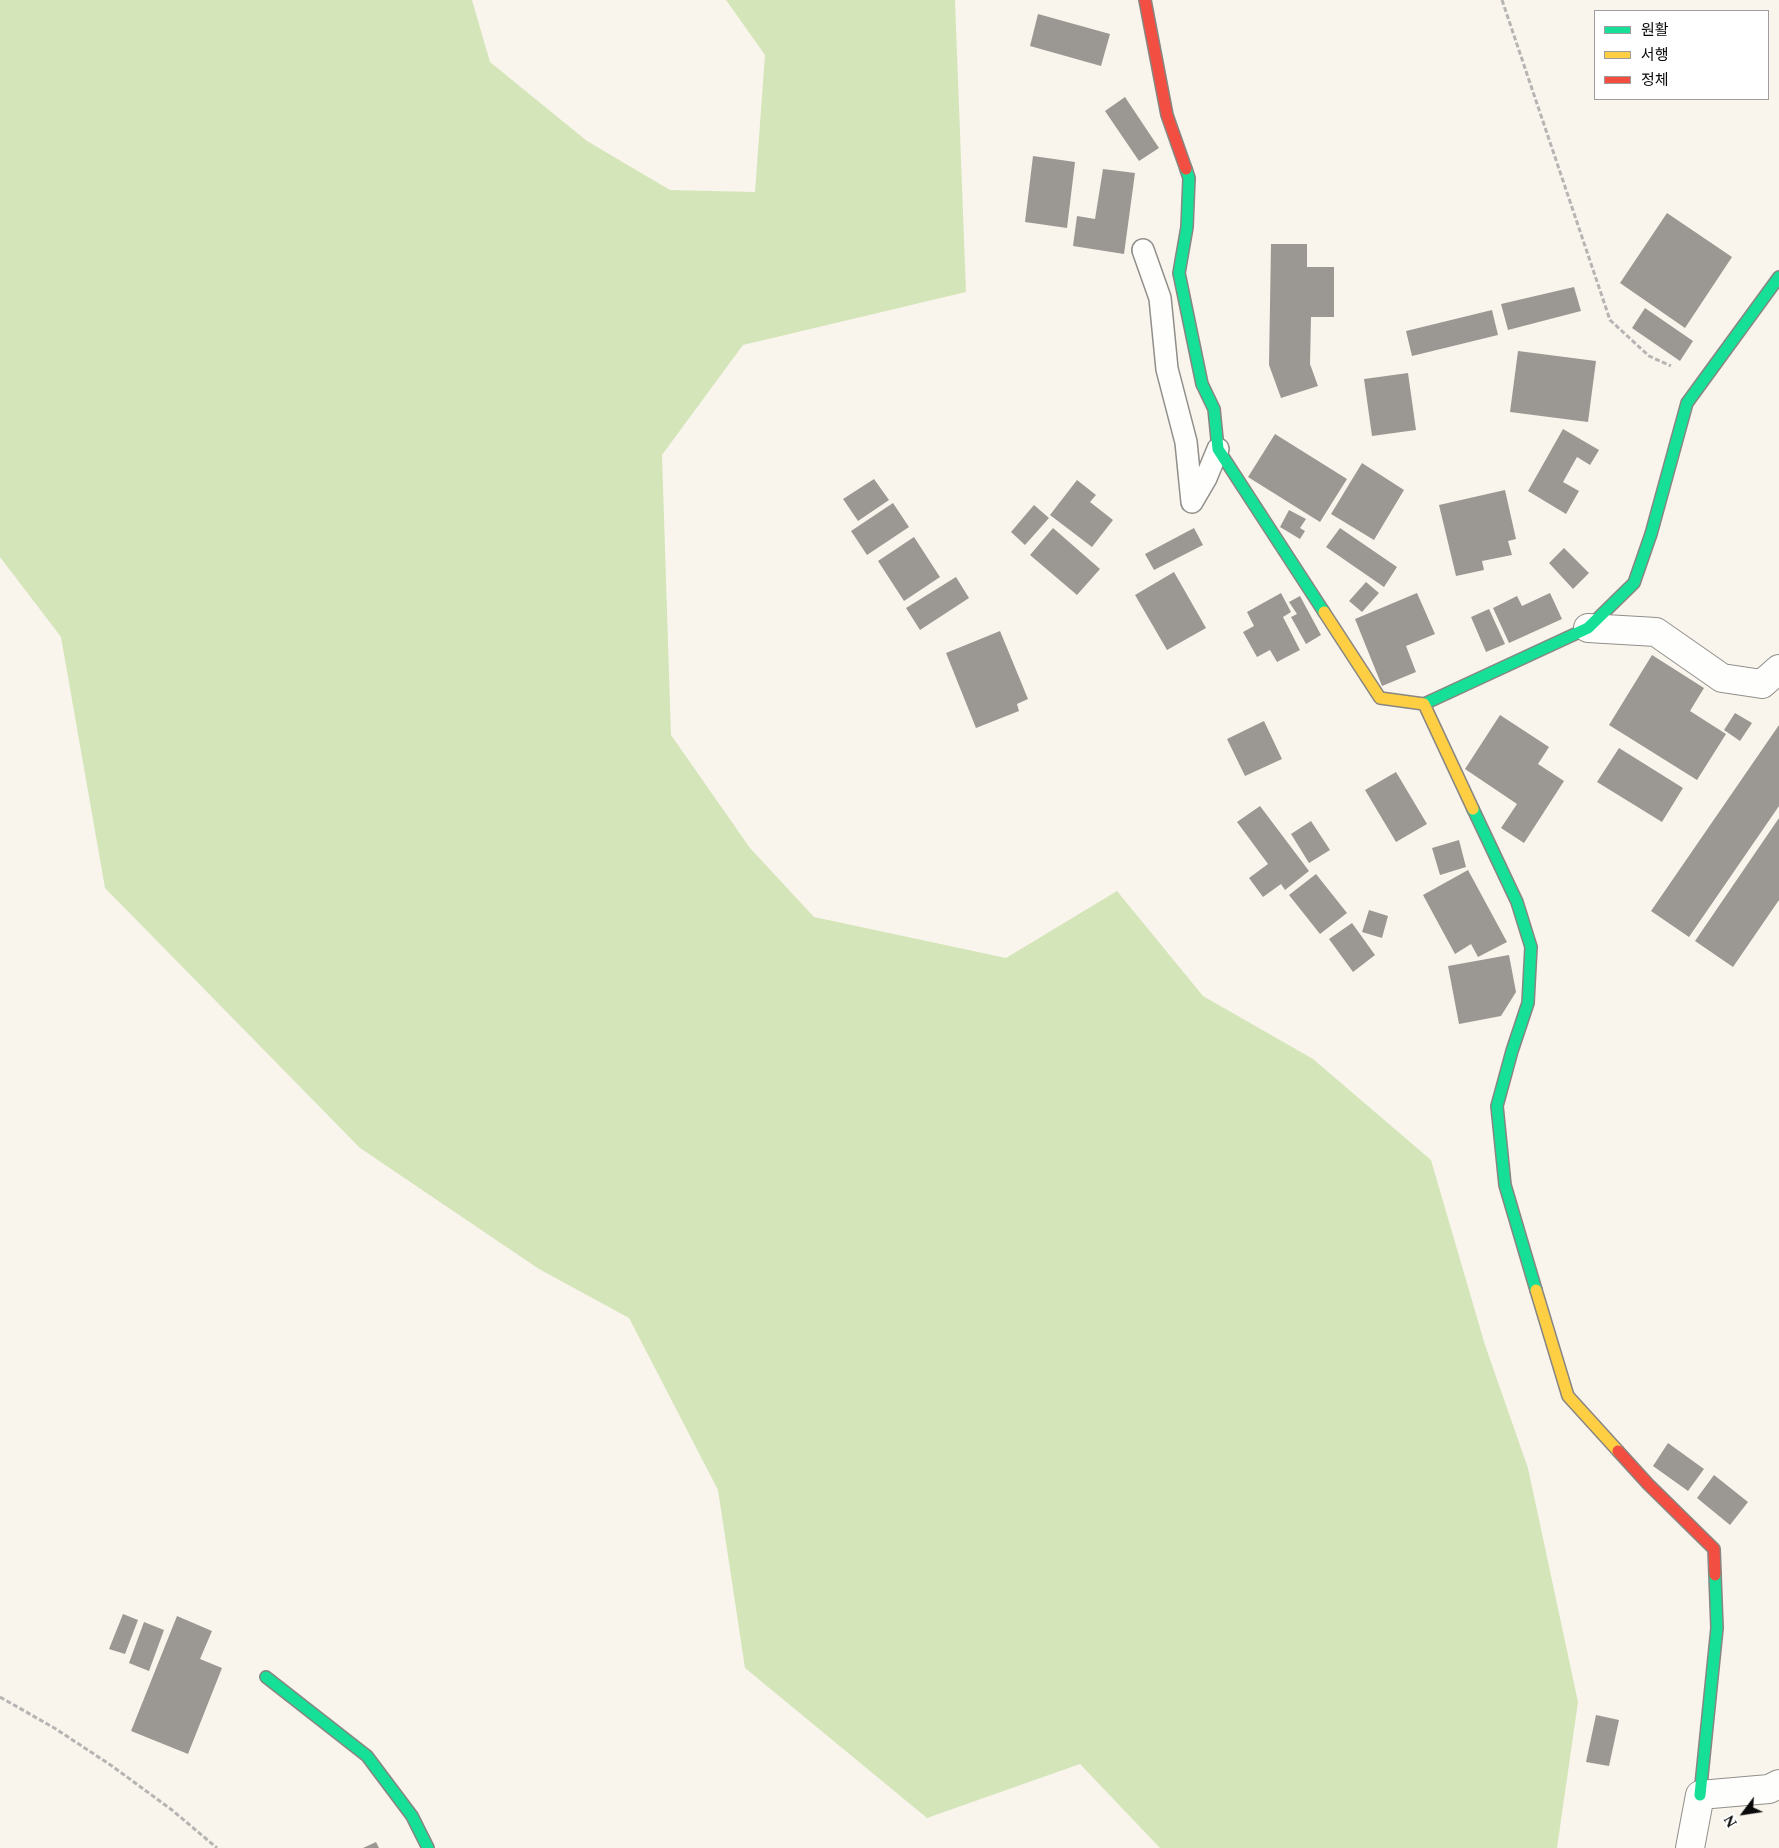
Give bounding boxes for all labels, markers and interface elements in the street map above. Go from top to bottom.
legend [1594,10,1769,100]
text: 원활 [1641,19,1669,42]
text: 서행 [1641,44,1669,67]
text: 정체 [1641,69,1669,92]
north arrow [1719,1788,1769,1838]
text: N [1719,1811,1743,1831]

